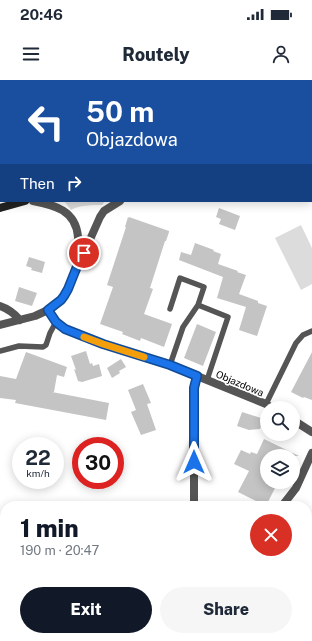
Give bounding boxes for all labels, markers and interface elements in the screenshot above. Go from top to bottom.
text: 20:46 [20,6,63,23]
icon: menu [20,43,42,65]
icon: person [270,43,292,65]
text: Routely [122,44,190,65]
text: 50 m [86,95,154,128]
icon: left [20,96,72,148]
text: Objazdowa [86,129,178,150]
icon: right [63,172,85,194]
text: Then [20,175,55,192]
pin [67,236,101,270]
icon: arrive [73,242,95,264]
street label: Objazdowa [214,368,266,398]
map controls [260,401,300,489]
button: search [260,401,300,441]
speed limit sign: 30 [72,437,124,489]
position arrow [173,441,215,483]
text: 22 [25,446,51,470]
button: layers [260,449,300,489]
text: km/h [26,467,50,479]
text: 1 min [20,514,79,542]
button: close [250,514,292,556]
text: 190 m · 20:47 [20,543,99,558]
button: Exit [20,587,152,633]
button: Share [160,587,292,633]

